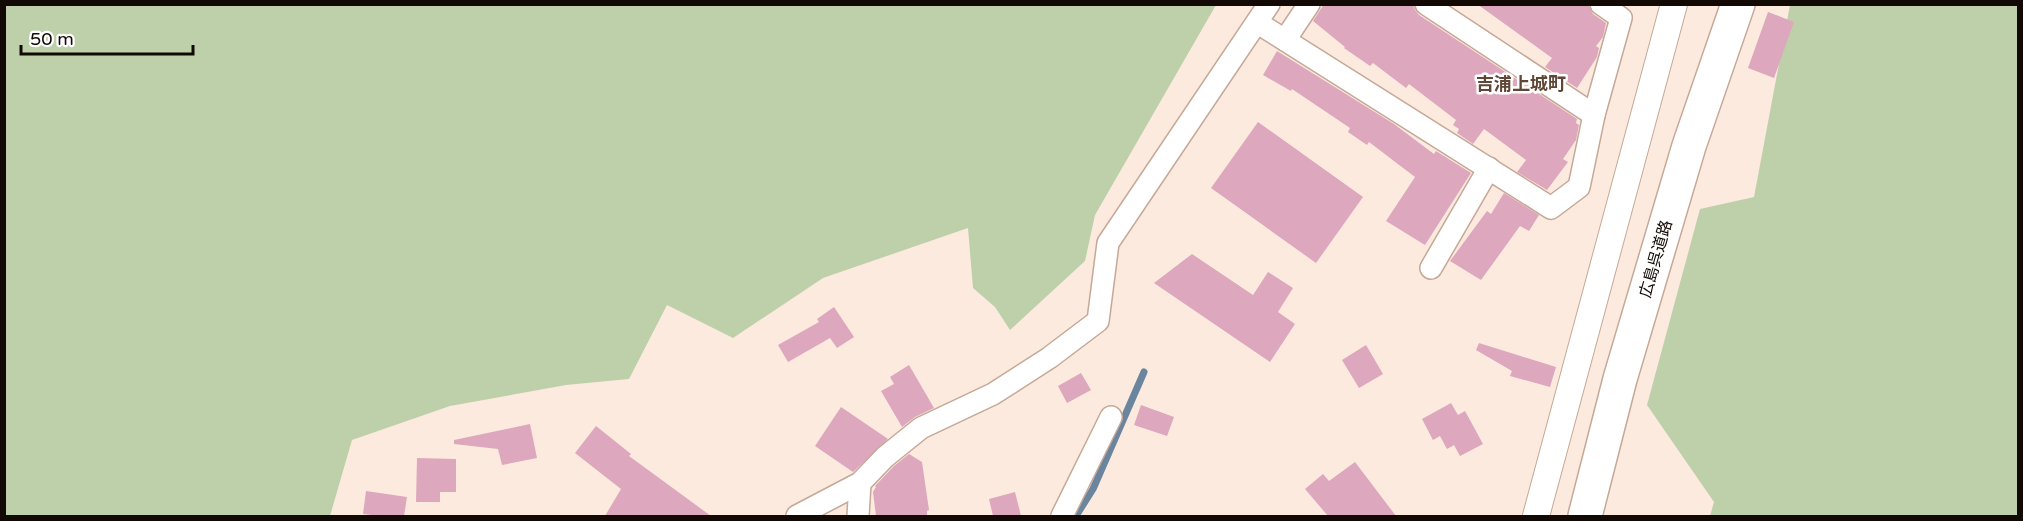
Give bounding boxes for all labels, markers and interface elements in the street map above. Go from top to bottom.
scale bar [21,18,194,56]
text: 50 m [30,28,74,50]
district label: 吉浦上城町 [1476,73,1566,95]
street label: 広島呉道路 [1635,218,1677,300]

